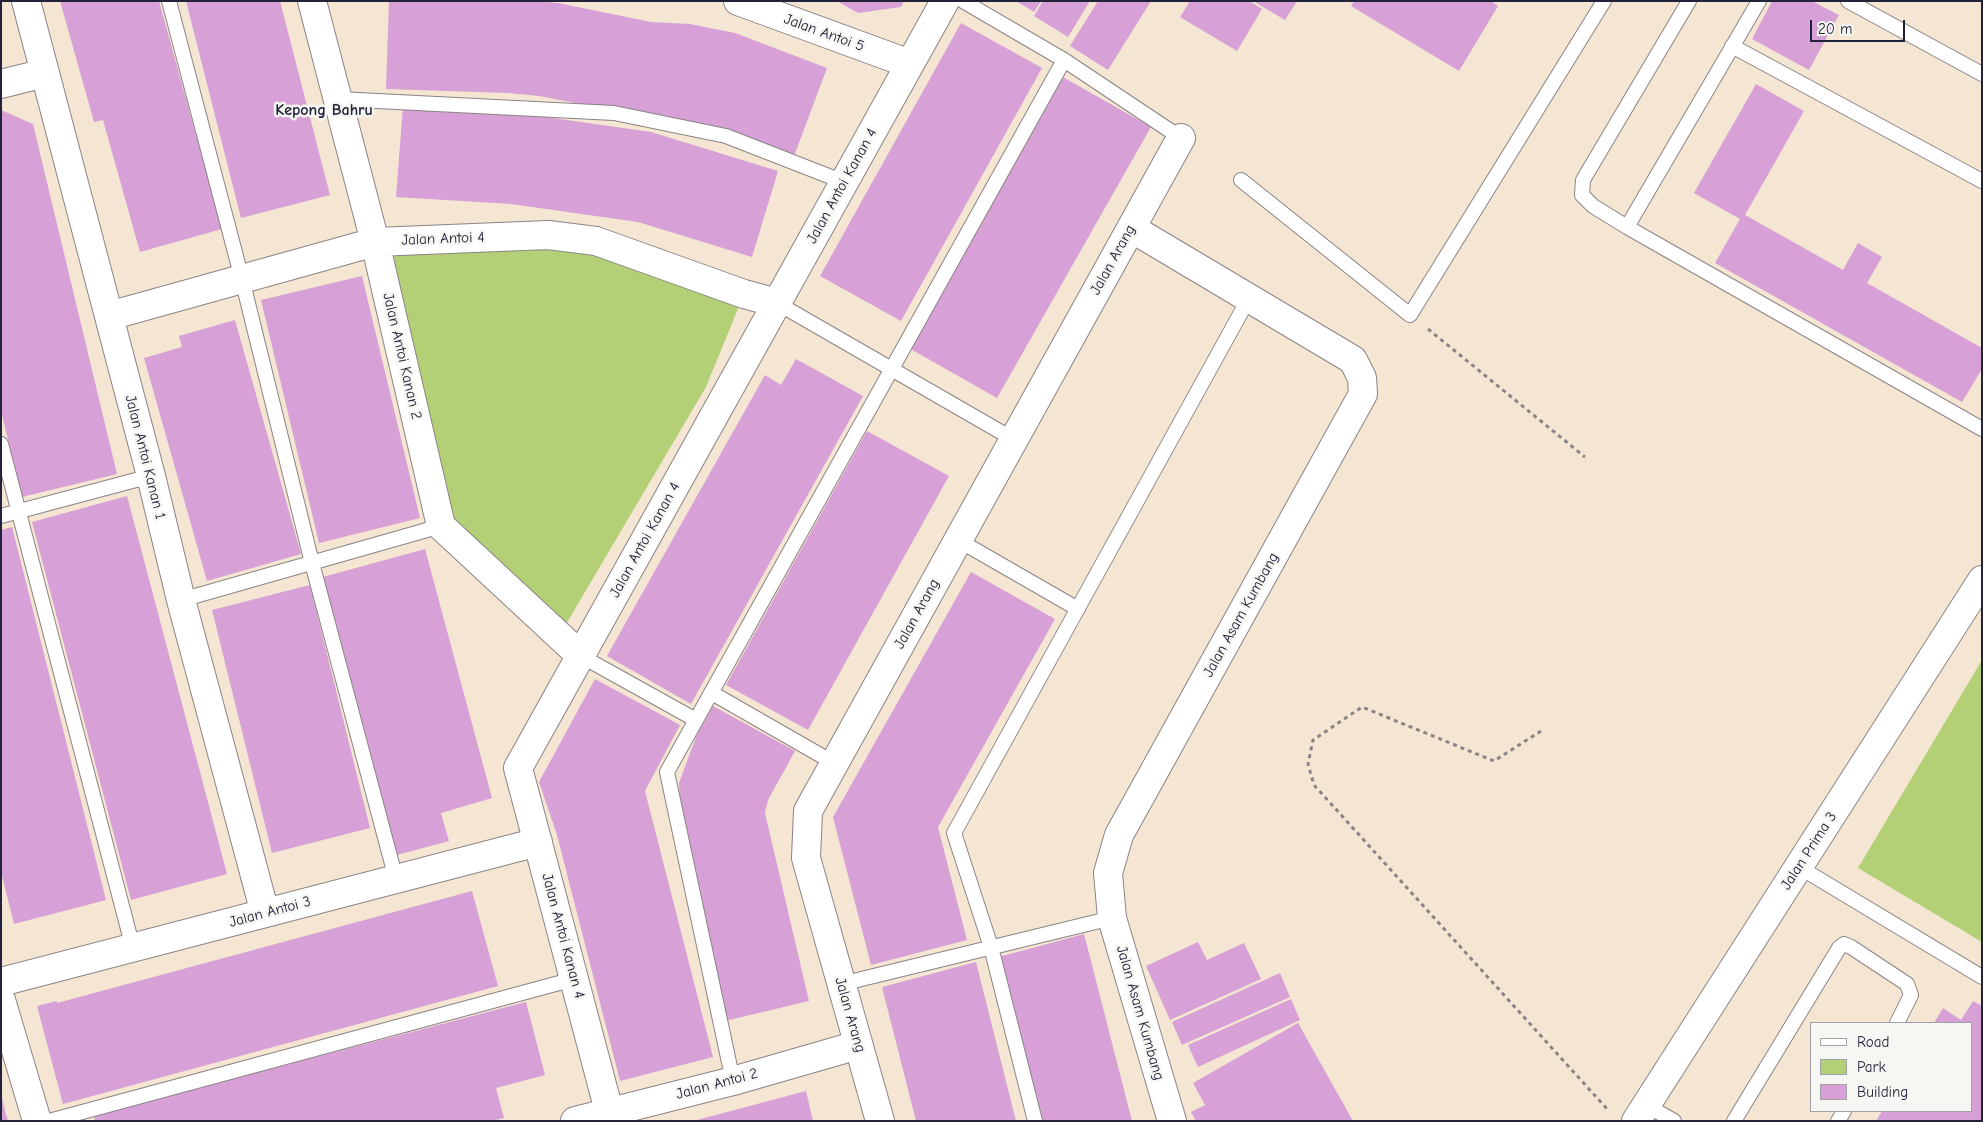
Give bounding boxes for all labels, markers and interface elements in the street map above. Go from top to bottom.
street label: Jalan Antoi 5 [781,10,867,56]
scale bar [1813,10,1908,42]
text: 20 m [1818,20,1852,38]
district label: Kepong Bahru [275,100,373,120]
street label: Jalan Antoi Kanan 4 [803,125,881,247]
street label: Jalan Arang [1086,222,1140,298]
street label: Jalan Antoi 4 [401,229,485,249]
street label: Jalan Antoi Kanan 2 [379,291,425,421]
street label: Jalan Antoi Kanan 1 [121,393,169,521]
street label: Jalan Antoi Kanan 4 [606,479,684,601]
street label: Jalan Asam Kumbang [1199,550,1283,680]
street label: Jalan Arang [890,576,944,652]
street label: Jalan Prima 3 [1777,809,1841,893]
street label: Jalan Antoi Kanan 4 [538,871,588,1001]
street label: Jalan Antoi 3 [227,892,313,932]
street label: Jalan Asam Kumbang [1112,943,1168,1083]
street label: Jalan Arang [831,975,869,1055]
legend [1810,1022,1973,1112]
text: Road [1857,1033,1889,1051]
text: Park [1857,1058,1886,1076]
street label: Jalan Antoi 2 [674,1064,760,1104]
text: Building [1857,1083,1908,1101]

